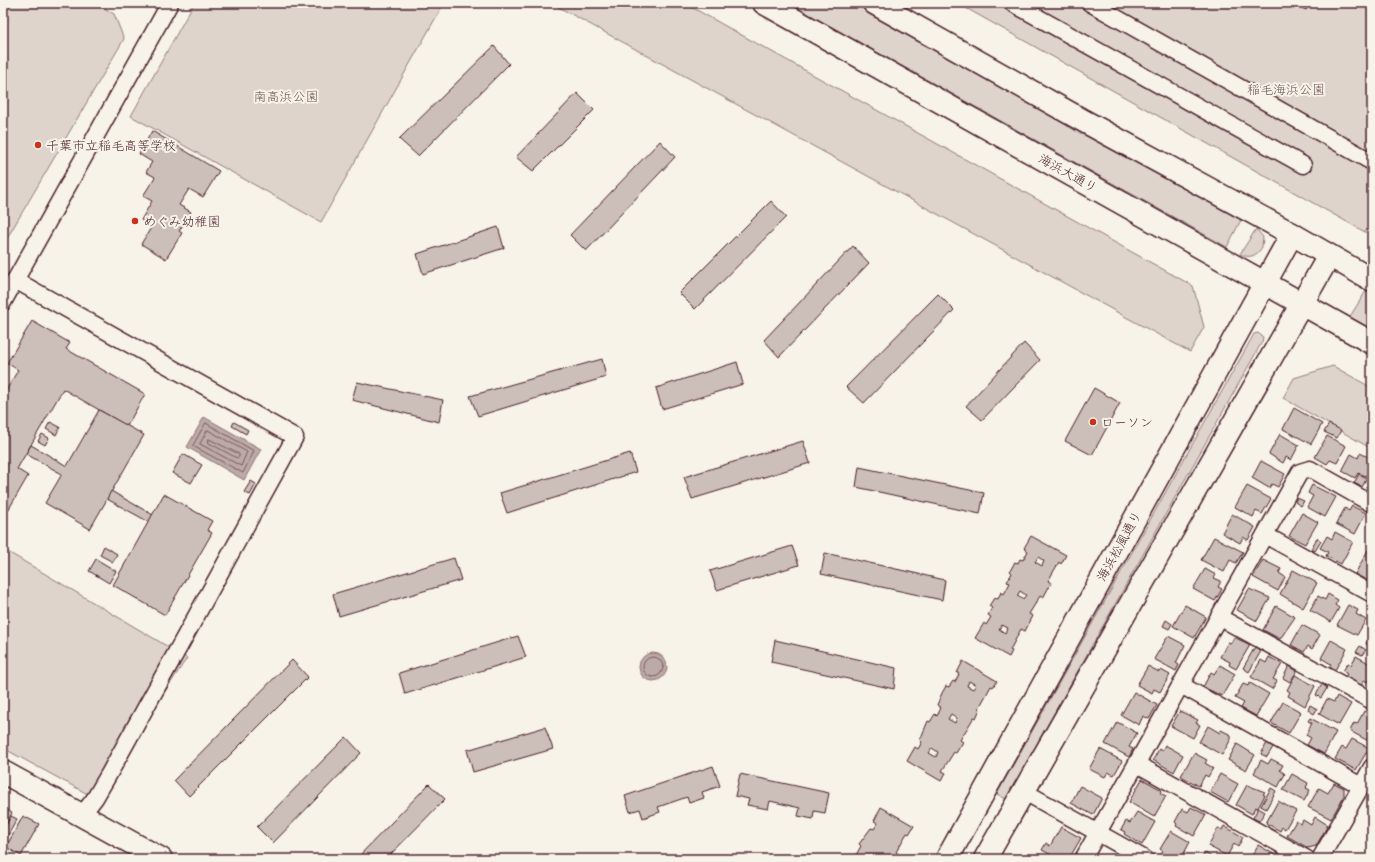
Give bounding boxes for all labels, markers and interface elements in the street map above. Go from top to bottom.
park label: 稲毛海浜公園 [1247,82,1325,97]
park label: 南高浜公園 [253,89,319,104]
place label: 千葉市立稲毛高等学校 [46,138,176,153]
marker: 千葉市立稲毛高等学校 [33,140,43,150]
street label: 海浜大通り [1036,151,1100,195]
place label: めぐみ幼稚園 [143,214,220,229]
marker: めぐみ幼稚園 [130,216,140,226]
place label: ローソン [1101,415,1153,430]
marker: ローソン [1088,417,1098,427]
street label: 海浜松風通り [1094,508,1144,584]

